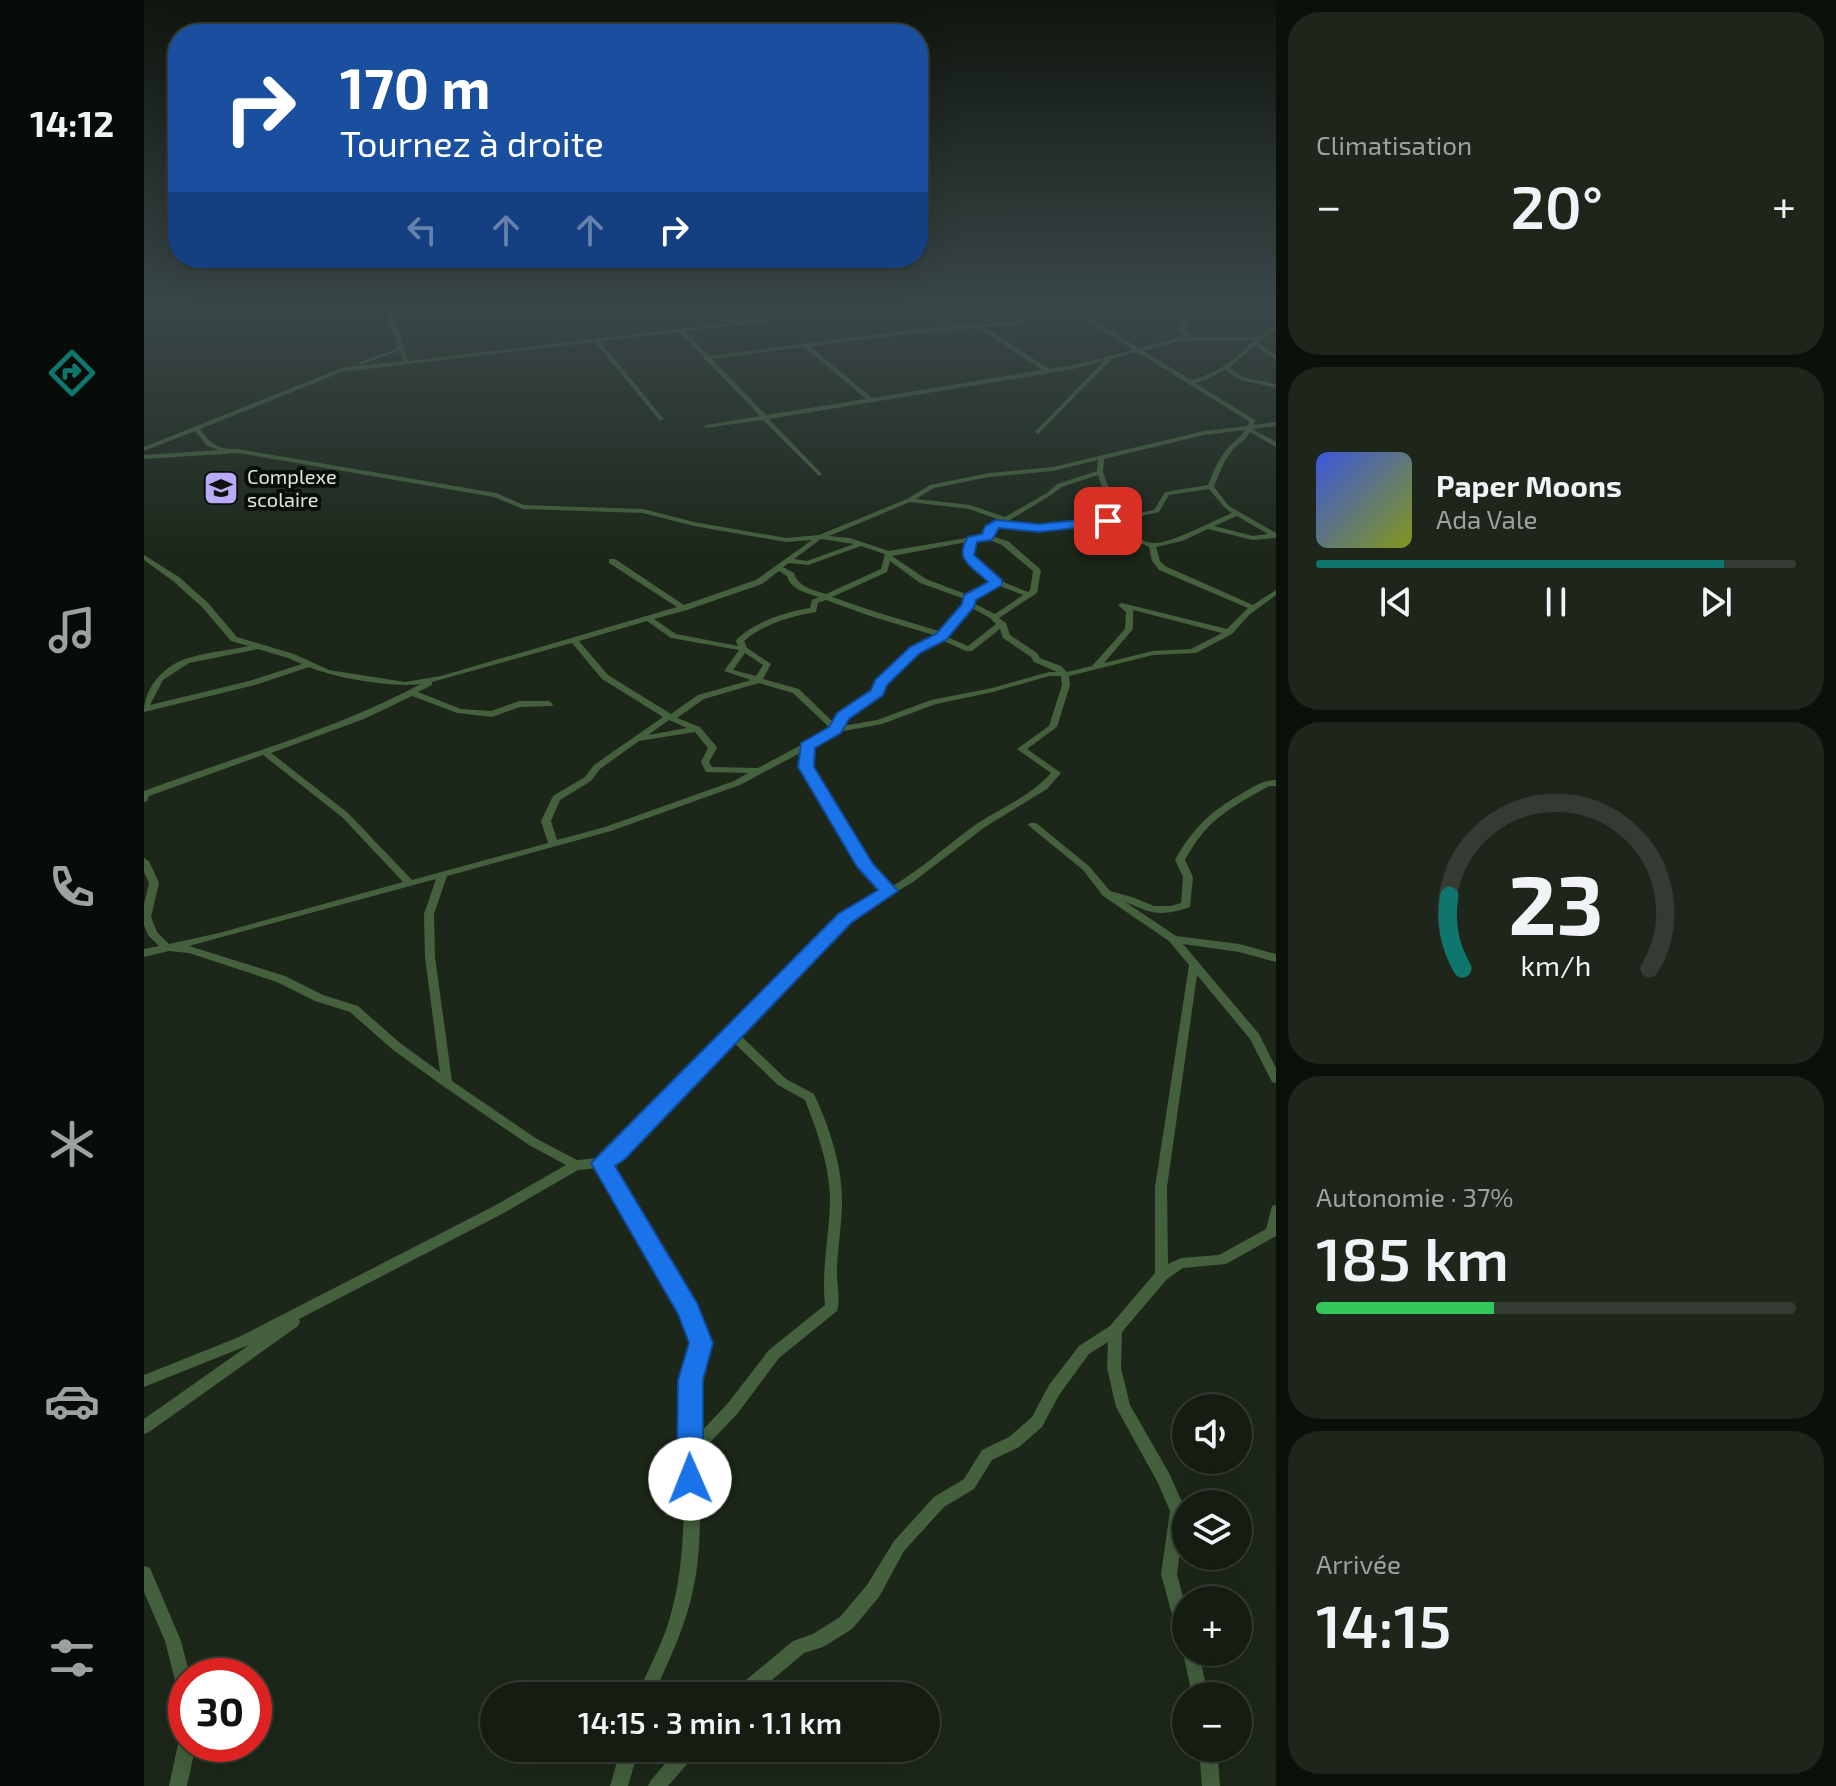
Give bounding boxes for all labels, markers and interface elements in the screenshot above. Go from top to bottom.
text: 170 m [340,53,491,120]
icon: right [208,56,312,160]
text: 14:12 [30,101,114,144]
text: Tournez à droite [340,121,604,164]
text: Climatisation [1316,129,1472,160]
text: 20° [1510,169,1603,241]
text: − [1316,178,1342,231]
text: + [1772,178,1796,231]
icon: left [400,208,444,252]
icon: ahead [484,208,528,252]
icon: ahead [568,208,612,252]
icon: right [652,208,696,252]
icon: directions [44,345,100,401]
place label: Complexe scolaire [247,464,337,511]
text: Paper Moons [1436,467,1622,503]
school or university icon: Complexe scolaire [202,469,240,507]
pin [1074,487,1142,555]
icon: arrive [1086,499,1130,543]
text: Ada Vale [1436,503,1538,534]
icon: previous [1374,580,1418,624]
icon: pause [1534,580,1578,624]
icon: next [1694,580,1738,624]
icon: music [44,602,100,658]
text: 23 [1508,852,1604,952]
icon: phone [44,859,100,915]
text: km/h [1521,947,1591,982]
icon: climate [44,1116,100,1172]
text: Autonomie · 37% [1316,1181,1513,1212]
text: 185 km [1316,1221,1509,1293]
icon: car [44,1373,100,1429]
map controls [1172,1394,1252,1762]
button: sound [1172,1394,1252,1474]
position arrow [648,1437,732,1521]
button: layers [1172,1490,1252,1570]
text: Arrivée [1316,1548,1401,1579]
button: + [1172,1586,1252,1666]
text: 14:15 [1316,1588,1451,1660]
icon: filters [44,1630,100,1686]
speed limit sign: 30 [168,1658,272,1762]
button: − [1172,1682,1252,1762]
text: 14:15 · 3 min · 1.1 km [578,1704,842,1740]

